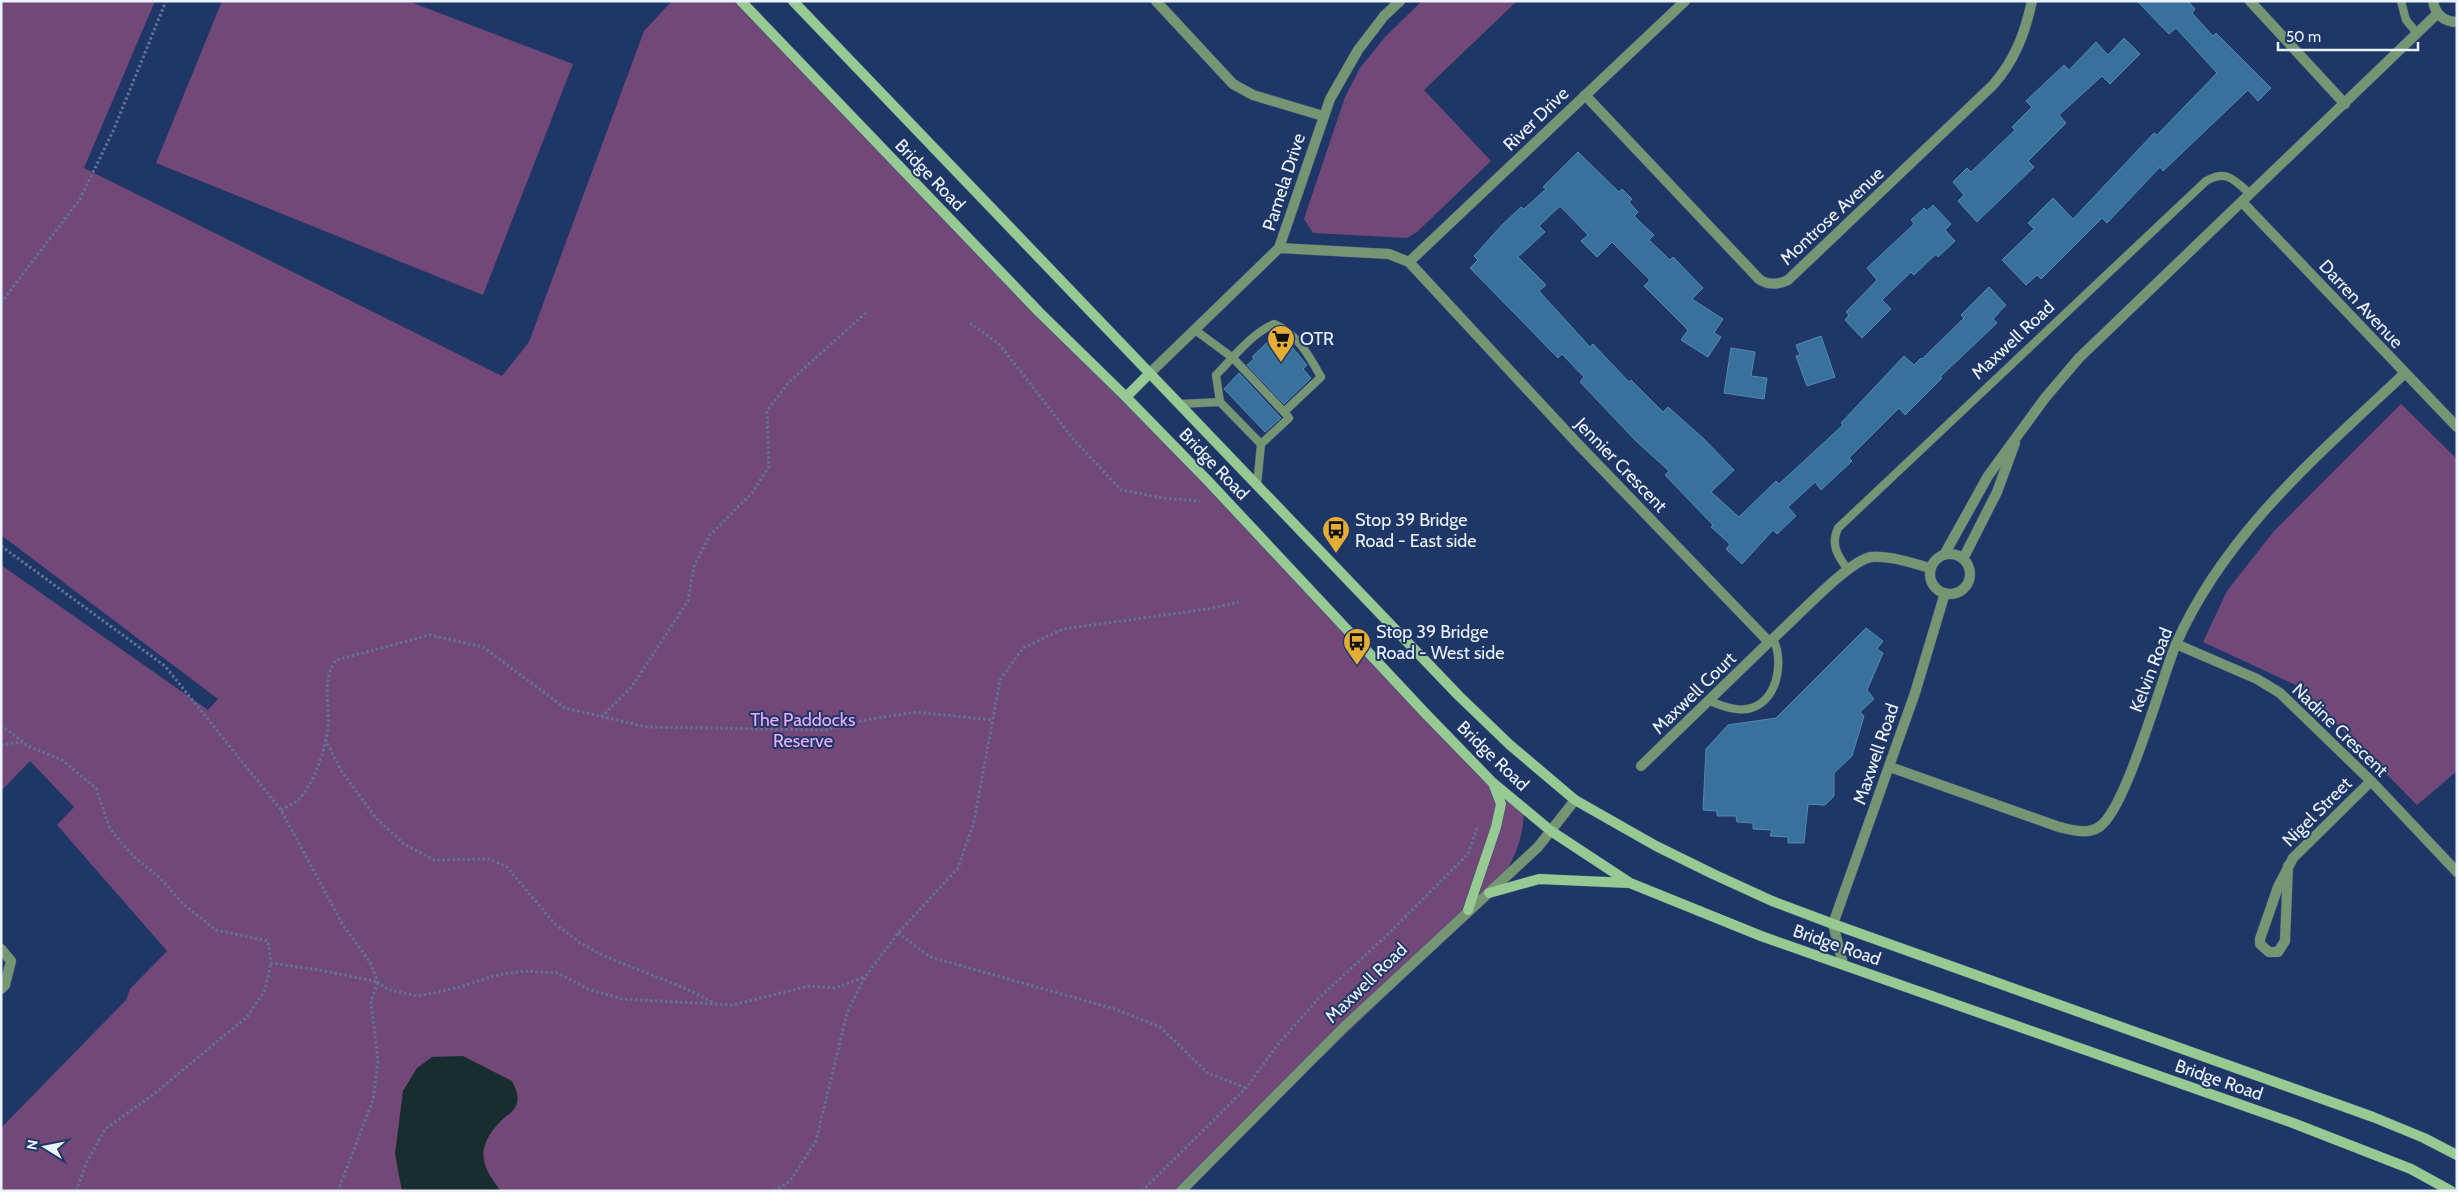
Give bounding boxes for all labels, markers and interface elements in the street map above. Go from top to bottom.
scale bar [2278,20,2418,52]
text: 50 m [2286,28,2321,46]
street label: River Drive [1499,82,1573,156]
street label: Pamela Drive [1258,131,1310,233]
street label: Bridge Road [890,134,970,216]
street label: Montrose Avenue [1776,162,1888,270]
street label: Darren Avenue [2314,255,2408,353]
street label: Maxwell Road [1967,296,2059,384]
supermarket icon: OTR [1266,324,1296,363]
place label: OTR [1300,328,1334,350]
street label: Jennier Crescent [1570,412,1672,517]
street label: Bridge Road [1174,423,1254,505]
place label: Stop 39 Bridge Road - East side [1355,509,1476,552]
bus stop icon: Stop 39 Bridge Road - East side [1321,515,1351,554]
place label: Stop 39 Bridge Road - West side [1376,621,1504,664]
street label: Kelvin Road [2125,625,2177,715]
bus stop icon: Stop 39 Bridge Road - West side [1342,627,1372,666]
street label: Maxwell Court [1647,647,1741,739]
street label: Nadine Crescent [2288,679,2392,781]
street label: Maxwell Road [1848,701,1904,807]
park label: The Paddocks Reserve [751,709,855,752]
street label: Bridge Road [1452,716,1534,796]
street label: Nigel Street [2278,773,2356,851]
street label: Bridge Road [1790,920,1884,970]
street label: Maxwell Road [1320,938,1412,1028]
street label: Bridge Road [2172,1055,2266,1105]
north arrow [20,1122,70,1172]
text: N [22,1138,42,1151]

